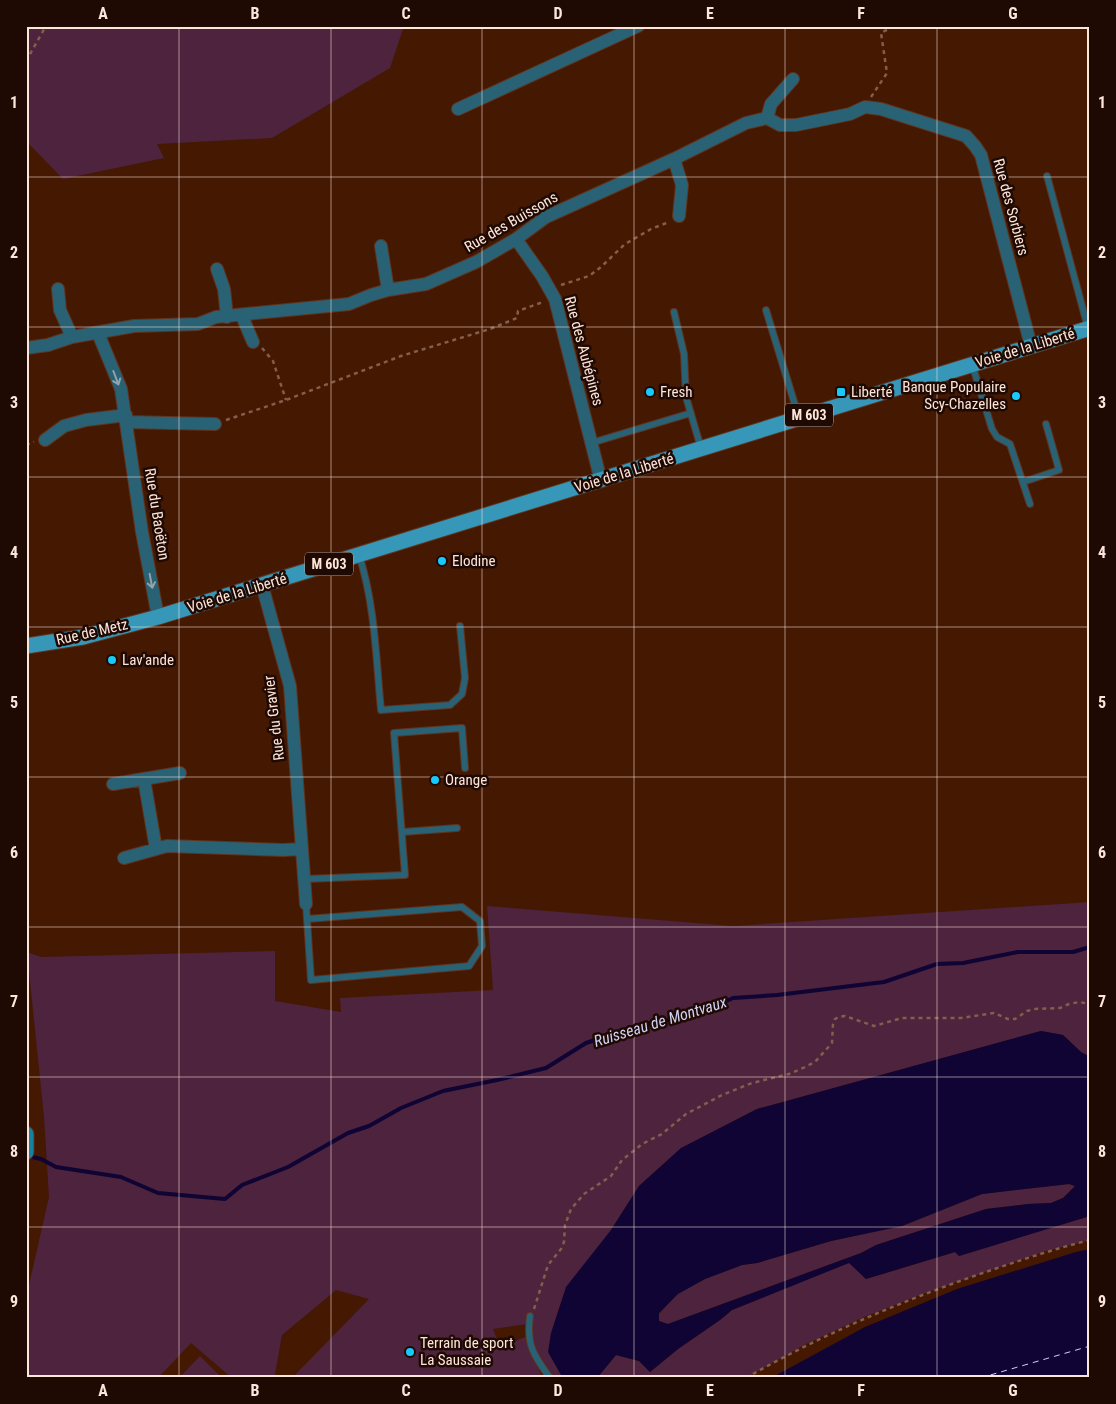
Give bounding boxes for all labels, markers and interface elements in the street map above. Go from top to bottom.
text: A [98,4,108,23]
text: B [251,4,260,23]
text: C [401,4,411,23]
text: D [553,4,563,23]
text: E [706,4,714,23]
text: F [857,4,865,23]
text: G [1008,4,1018,23]
text: 1 [10,93,18,112]
text: 1 [1098,93,1106,112]
street label: Rue des Sorbiers [989,157,1033,258]
street label: Rue des Buissons [461,188,561,256]
text: 2 [10,243,18,262]
text: 2 [1098,243,1106,262]
street label: Rue des Aubépines [561,294,607,408]
street label: Voie de la Liberté [973,324,1077,372]
one-way arrow [112,370,122,385]
place label: Banque Populaire Scy-Chazelles [902,378,1006,413]
place label: Fresh [660,383,693,401]
place label: Liberté [851,383,892,401]
marker: Fresh [644,386,656,398]
marker: Liberté [835,386,847,398]
marker: Banque Populaire Scy-Chazelles [1010,390,1022,402]
text: 3 [10,393,18,412]
text: 3 [1098,393,1106,412]
road number: M 603 [785,404,833,426]
street label: Voie de la Liberté [572,449,676,497]
street label: Rue du Baoëton [141,467,173,561]
text: 4 [10,543,18,562]
text: 4 [1098,543,1106,562]
road number: M 603 [305,552,353,576]
place label: Elodine [452,552,496,570]
marker: Elodine [436,555,448,567]
street label: Voie de la Liberté [185,569,289,617]
one-way arrow [147,572,157,588]
street label: Rue de Metz [54,615,130,649]
place label: Lav'ande [122,651,174,669]
marker: Lav'ande [106,654,118,666]
street label: Rue du Gravier [260,674,288,762]
text: 5 [10,693,18,712]
text: 5 [1098,693,1106,712]
place label: Orange [445,771,487,789]
marker: Orange [429,774,441,786]
text: 6 [10,843,18,862]
text: 6 [1098,843,1106,862]
text: 7 [10,992,18,1011]
water label: Ruisseau de Montvaux [591,992,729,1051]
text: 7 [1098,992,1106,1011]
text: 8 [10,1142,18,1161]
text: 8 [1098,1142,1106,1161]
text: 9 [10,1292,18,1311]
text: 9 [1098,1292,1106,1311]
place label: Terrain de sport La Saussaie [420,1334,513,1369]
marker: Terrain de sport La Saussaie [404,1346,416,1358]
text: A [98,1381,108,1400]
text: B [251,1381,260,1400]
text: C [401,1381,411,1400]
text: D [553,1381,563,1400]
text: E [706,1381,714,1400]
text: F [857,1381,865,1400]
text: G [1008,1381,1018,1400]

